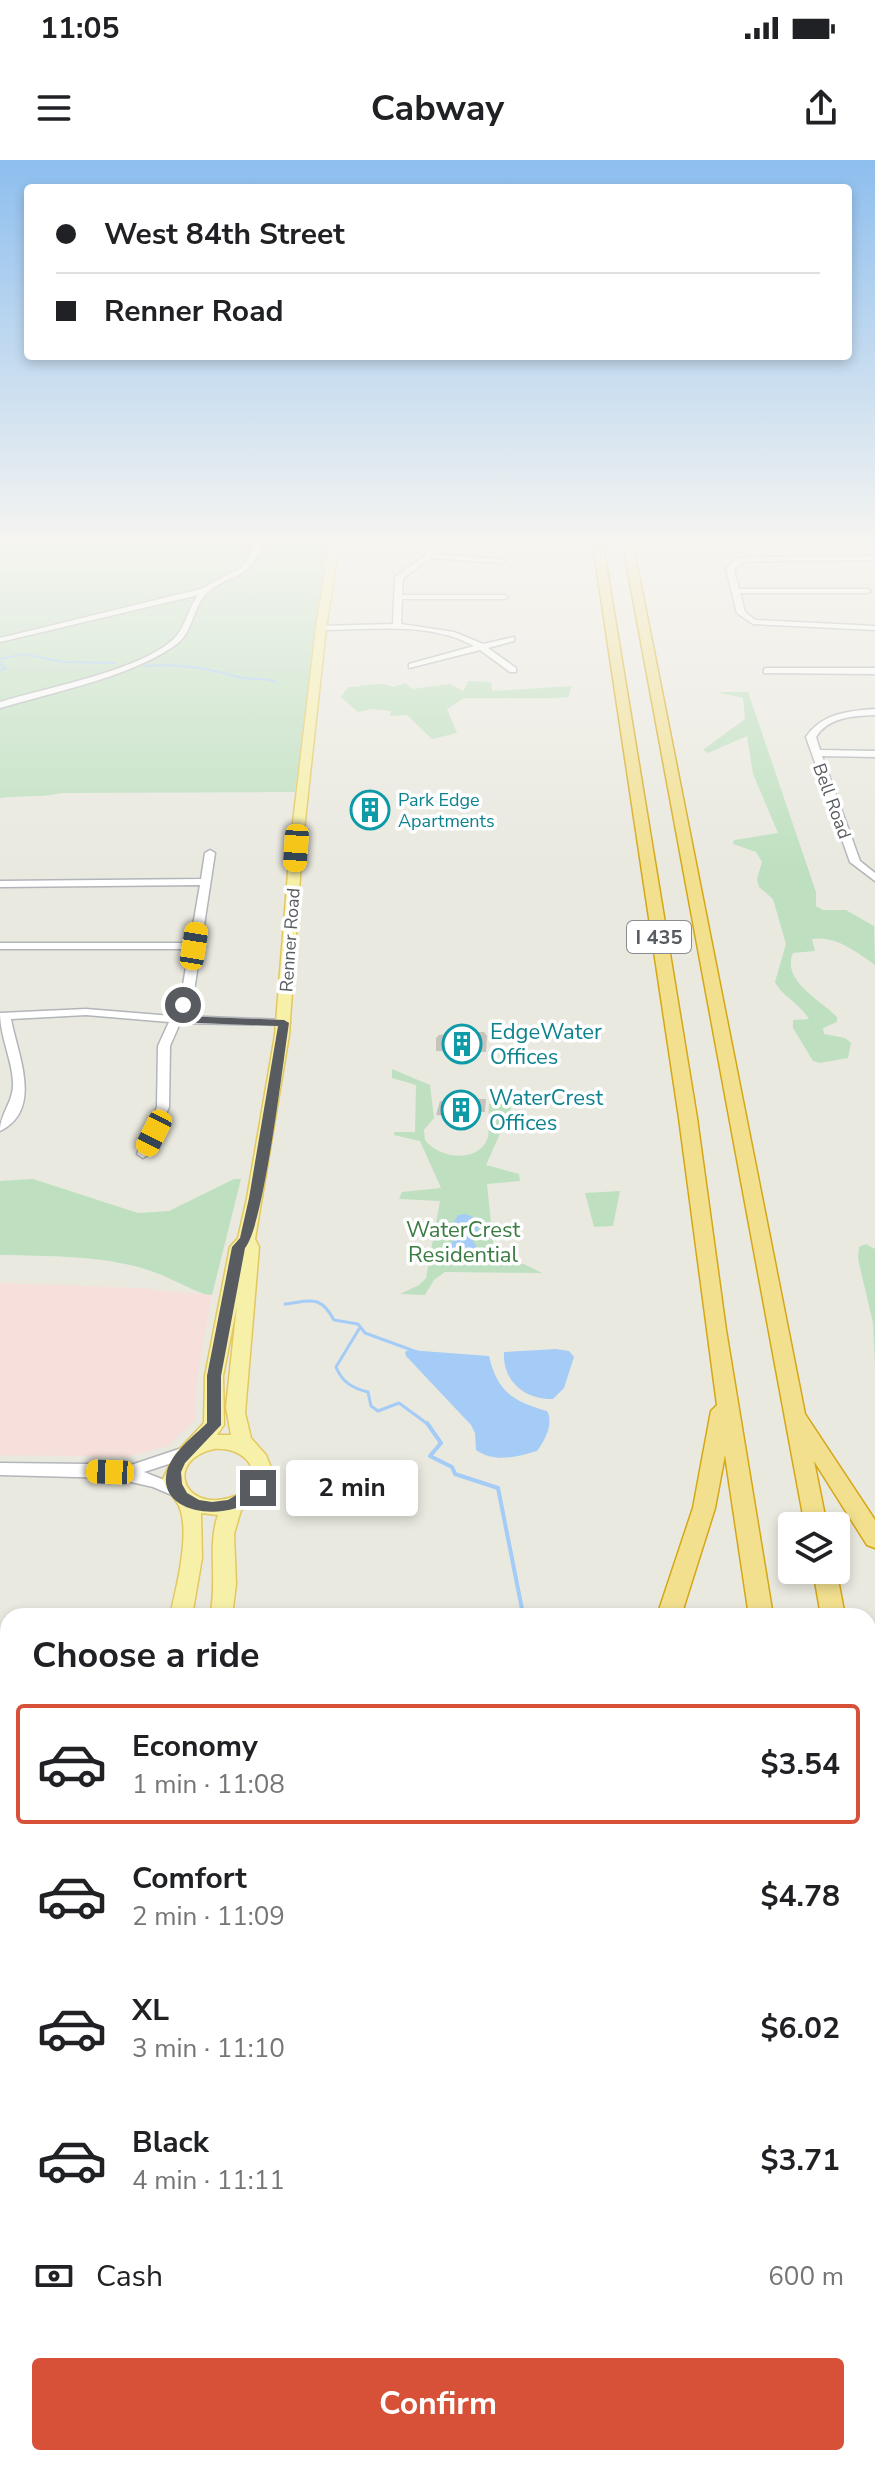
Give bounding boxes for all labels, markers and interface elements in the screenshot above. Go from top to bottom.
text: 11:05 [40,8,119,49]
text: Cabway [371,84,504,133]
icon: menu [32,86,76,130]
icon: share [799,86,843,130]
text: West 84th Street [104,214,345,255]
text: Renner Road [104,291,284,332]
street label: Bell Road [807,760,857,842]
place label: Park Edge Apartments [398,788,495,833]
building icon: Park Edge Apartments [349,789,391,831]
car [282,823,310,873]
street label: Renner Road [274,887,306,993]
car [178,920,210,972]
road number: I 435 [627,921,691,953]
route start [165,987,201,1023]
place label: EdgeWater Offices [490,1017,602,1072]
building icon: EdgeWater Offices [441,1023,483,1065]
place label: WaterCrest Offices [489,1083,604,1138]
building icon: WaterCrest Offices [440,1089,482,1131]
car [132,1106,176,1160]
park label: WaterCrest Residential [406,1215,520,1270]
car [86,1459,134,1485]
callout: 2 min [286,1460,418,1516]
route end [240,1470,276,1506]
text: 2 min [318,1470,386,1505]
map controls [778,1512,850,1584]
button: layers [778,1512,850,1584]
text: Choose a ride [32,1631,260,1680]
text: Economy [132,1726,258,1767]
icon: car [36,1728,108,1800]
text: $3.54 [761,1744,840,1785]
text: 1 min · 11:08 [132,1767,285,1802]
text: Comfort [132,1858,247,1899]
icon: car [36,1860,108,1932]
text: $4.78 [761,1876,840,1917]
text: 2 min · 11:09 [132,1899,285,1934]
text: XL [132,1990,169,2031]
icon: car [36,1992,108,2064]
text: $6.02 [761,2008,840,2049]
text: 3 min · 11:10 [132,2031,285,2066]
text: Black [132,2122,209,2163]
icon: car [36,2124,108,2196]
text: $3.71 [761,2140,840,2181]
text: 4 min · 11:11 [132,2163,285,2198]
icon: cash [32,2254,76,2298]
text: Cash [96,2256,163,2297]
text: 600 m [768,2259,844,2294]
button: Confirm [32,2358,844,2450]

